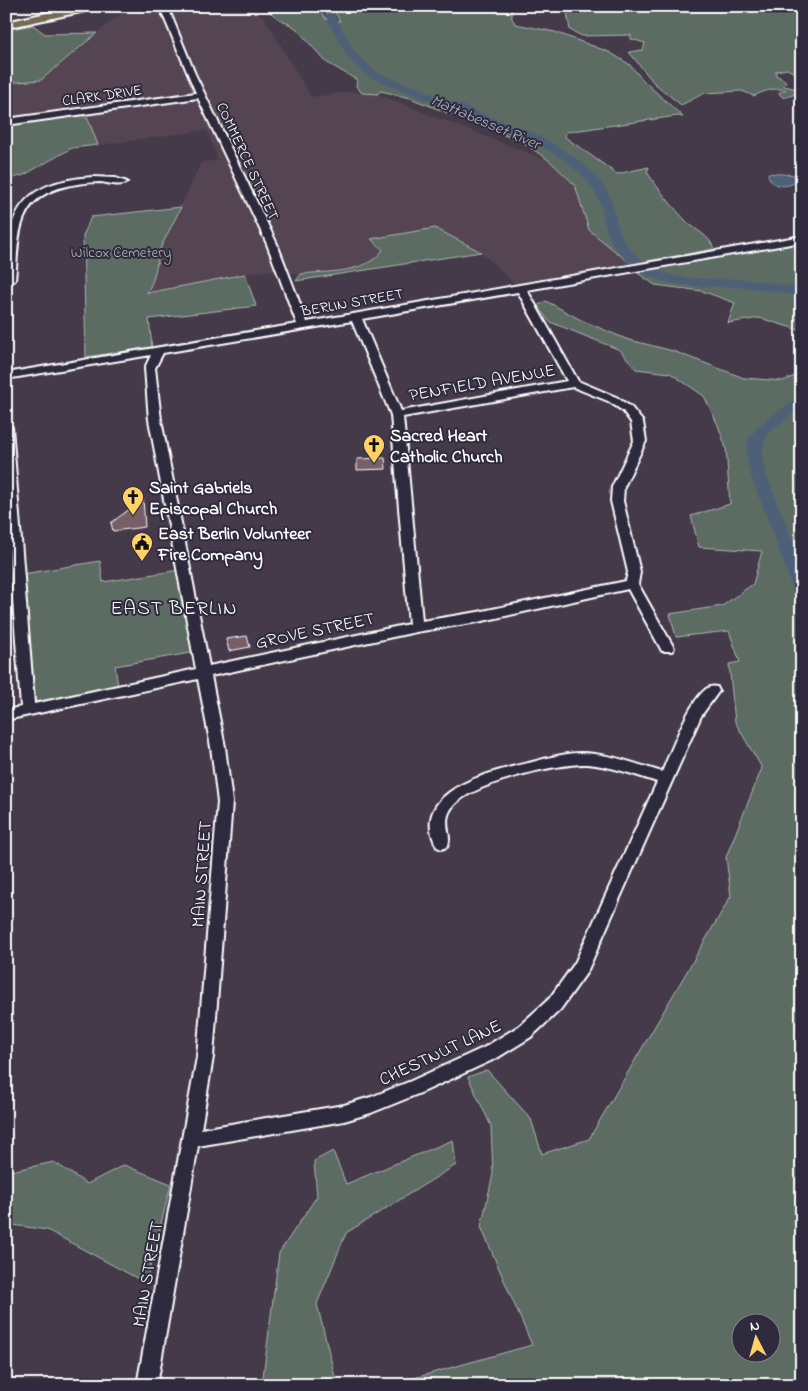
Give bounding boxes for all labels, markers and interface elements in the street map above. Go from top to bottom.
street label: CLARK DRIVE [61,80,143,112]
water label: Mattabesset River [427,89,545,157]
street label: COMMERCE STREET [210,99,284,224]
park label: Wilcox Cemetery [71,242,171,265]
street label: BERLIN STREET [298,283,406,323]
street label: PENFIELD AVENUE [407,358,558,410]
place label: Sacred Heart Catholic Church [390,424,503,471]
church icon: Sacred Heart Catholic Church [362,433,386,464]
place label: Saint Gabriels Episcopal Church [149,476,278,523]
church icon: Saint Gabriels Episcopal Church [121,485,145,516]
place label: East Berlin Volunteer Fire Company [157,522,311,570]
public building icon: East Berlin Volunteer Fire Company [130,531,154,562]
district label: EAST BERLIN [111,595,237,624]
street label: GROVE STREET [253,607,377,657]
street label: MAIN STREET [186,820,220,928]
street label: CHESTNUT LANE [375,1014,506,1094]
street label: MAIN STREET [127,1219,171,1329]
north arrow [730,1314,780,1364]
text: N [749,1316,761,1337]

